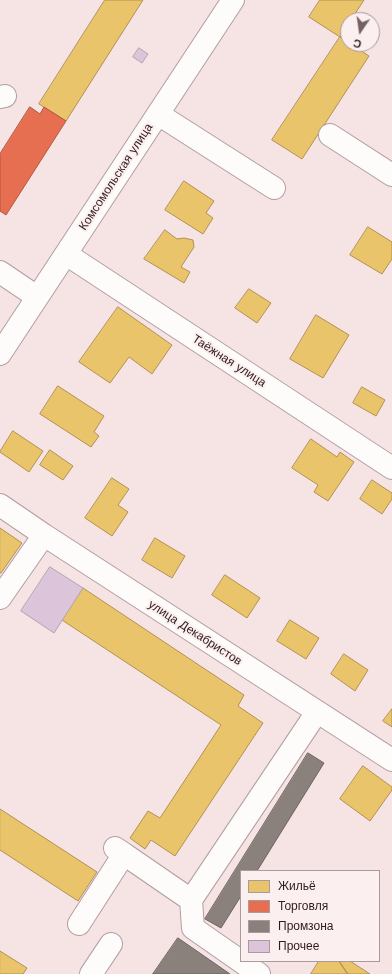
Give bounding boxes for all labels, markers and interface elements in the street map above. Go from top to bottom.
north arrow [340,12,380,52]
text: С [352,36,363,50]
street label: Комсомольская улица [76,121,156,233]
street label: Таёжная улица [189,332,269,390]
street label: улица Декабристов [145,597,245,669]
legend [240,870,380,962]
text: Жильё [278,879,316,893]
text: Торговля [278,899,328,913]
text: Промзона [278,919,333,933]
text: Прочее [278,939,319,953]

